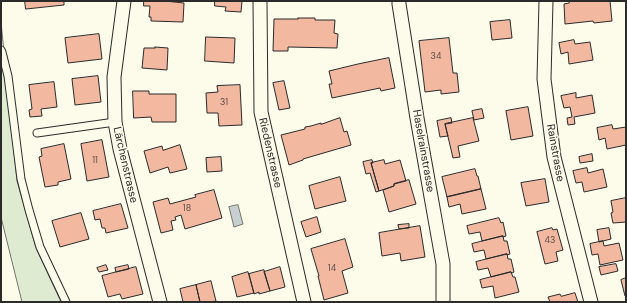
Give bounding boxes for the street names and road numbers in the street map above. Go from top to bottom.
street label: Haselrainstrasse [409,109,437,193]
street label: Riedenstrasse [255,117,285,189]
street label: Rainstrasse [543,123,567,183]
street label: Lärchenstrasse [110,126,140,204]

